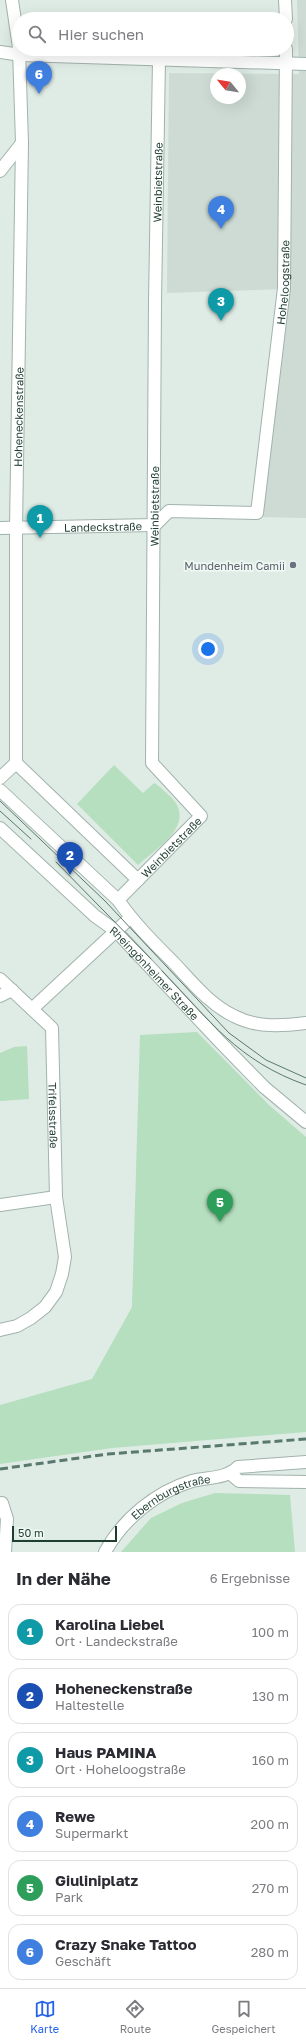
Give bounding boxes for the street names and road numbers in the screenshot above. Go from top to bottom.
street label: Weinbietstraße [150,142,164,222]
street label: Hoheloogstraße [273,240,291,325]
street label: Hoheneckenstraße [10,367,25,467]
street label: Weinbietstraße [147,466,160,546]
street label: Landeckstraße [64,519,142,533]
street label: Weinbietstraße [138,814,204,880]
street label: Rheingönheimer Straße [108,923,202,1022]
street label: Trifelsstraße [47,1082,61,1149]
street label: Ebernburgstraße [128,1472,211,1522]

